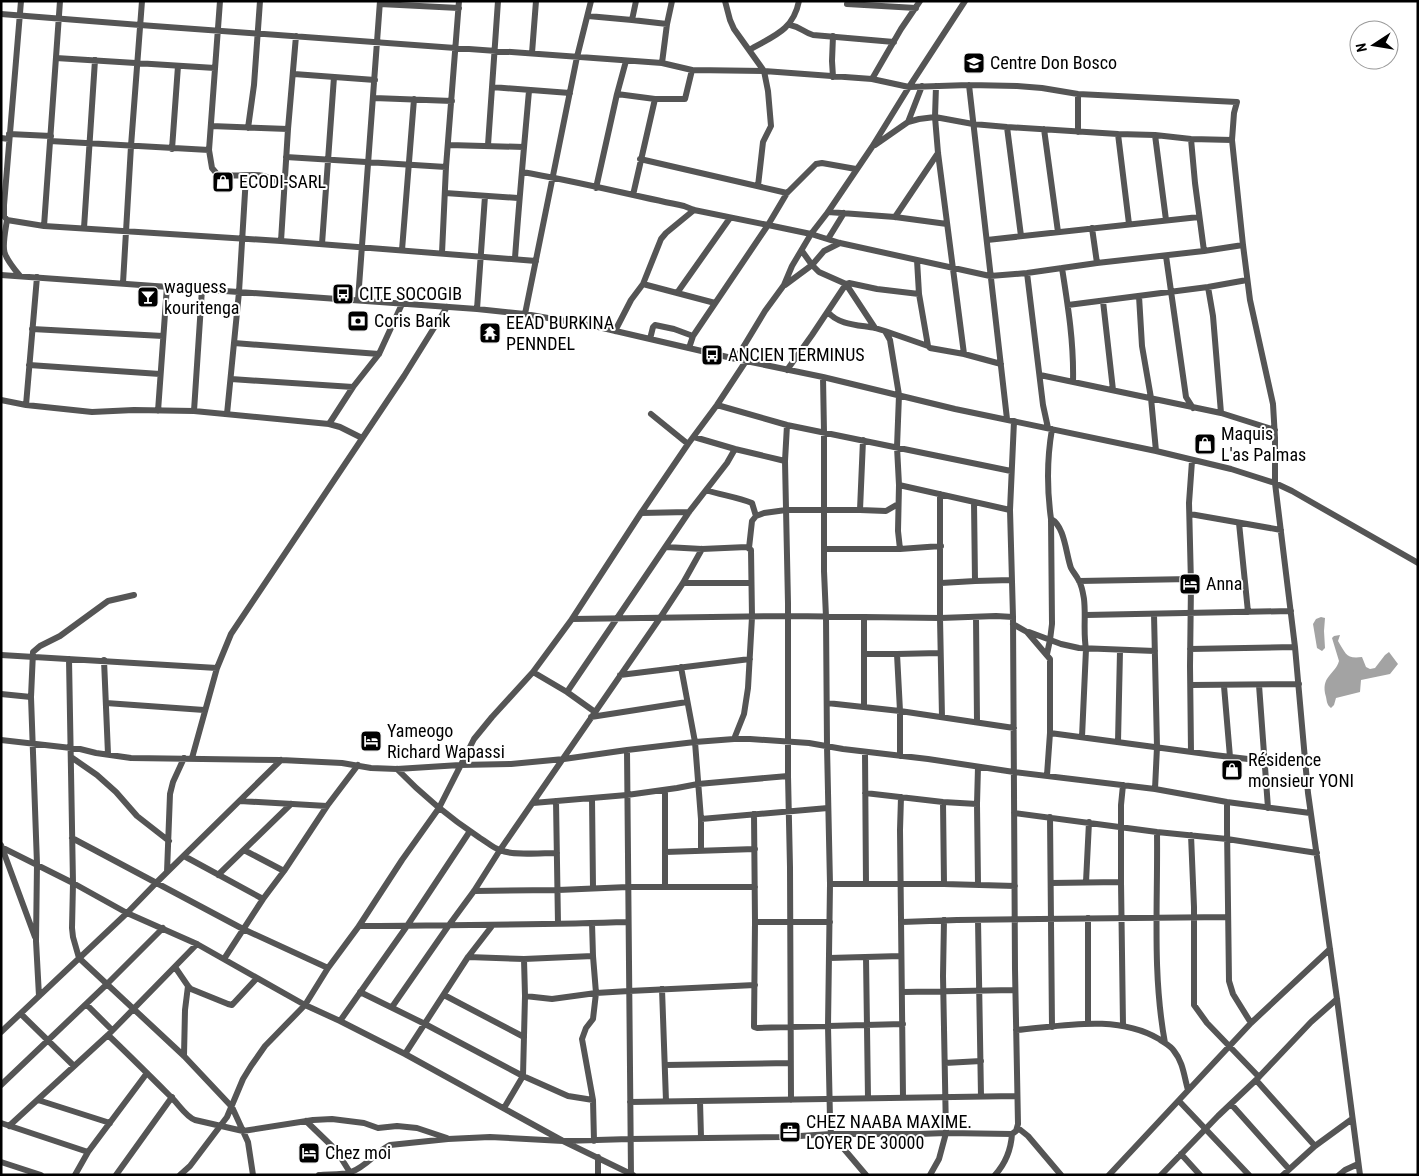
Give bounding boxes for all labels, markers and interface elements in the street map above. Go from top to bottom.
north arrow [1349,20,1399,70]
text: N [1353,42,1370,54]
school or university icon: Centre Don Bosco [962,51,986,75]
place label: Centre Don Bosco [990,52,1117,73]
shop icon: ECODI-SARL [211,170,235,194]
place label: ECODI-SARL [239,171,326,192]
place label: waguess kouritenga [164,276,239,318]
bus stop icon: CITE SOCOGIB [331,282,355,306]
place label: CITE SOCOGIB [359,283,462,304]
bar icon: waguess kouritenga [136,285,160,309]
bank icon: Coris Bank [346,309,370,333]
place label: Coris Bank [374,310,450,331]
place label: EEAD BURKINA PENNDEL [506,312,615,354]
temple icon: EEAD BURKINA PENNDEL [478,321,502,345]
bus stop icon: ANCIEN TERMINUS [700,343,724,367]
place label: ANCIEN TERMINUS [728,344,865,365]
place label: Maquis L'as Palmas [1221,423,1306,465]
shop icon: Maquis L'as Palmas [1193,432,1217,456]
hotel icon: Anna [1178,572,1202,596]
place label: Anna [1206,573,1242,594]
place label: Yameogo Richard Wapassi [387,720,505,762]
hotel icon: Yameogo Richard Wapassi [359,729,383,753]
place label: Résidence monsieur YONI [1248,749,1354,791]
shop icon: Résidence monsieur YONI [1220,758,1244,782]
place label: CHEZ NAABA MAXIME. LOYER DE 30000 [806,1111,972,1153]
office icon: CHEZ NAABA MAXIME. LOYER DE 30000 [778,1120,802,1144]
hotel icon: Chez moi [297,1141,321,1165]
place label: Chez moi [325,1142,391,1163]

